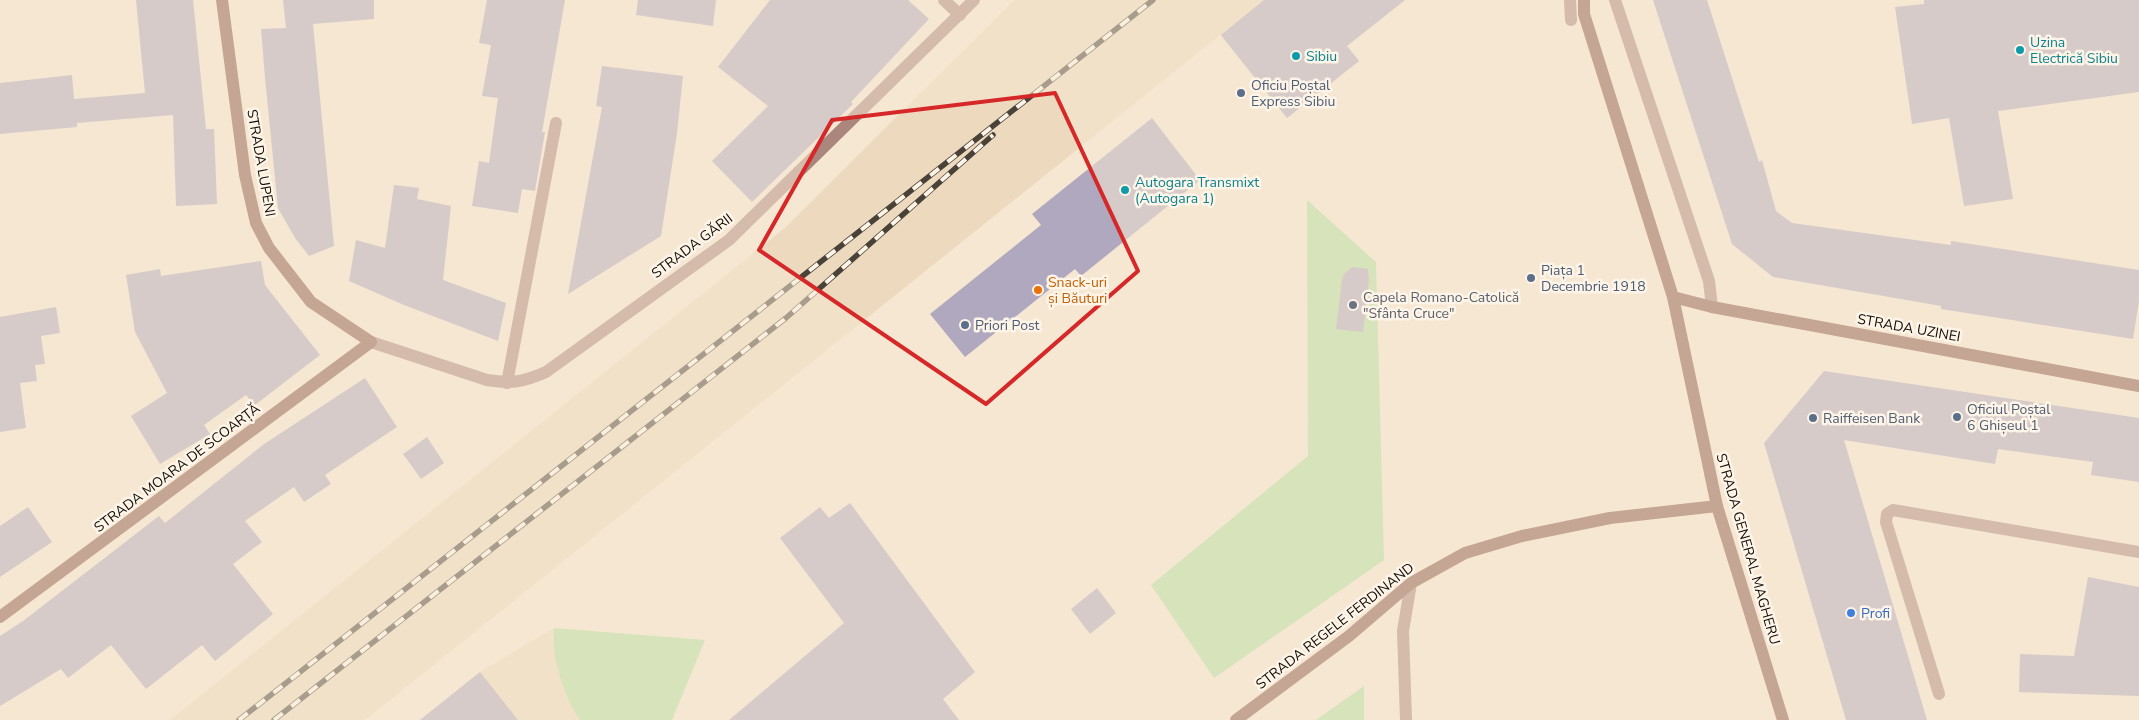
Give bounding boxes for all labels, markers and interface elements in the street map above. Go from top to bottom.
place label: Uzina Electrică Sibiu [2030,33,2118,68]
marker: Uzina Electrică Sibiu [2014,44,2026,56]
place label: Sibiu [1306,47,1337,66]
marker: Sibiu [1290,50,1302,62]
place label: Oficiu Poștal Express Sibiu [1251,76,1335,111]
marker: Oficiu Poștal Express Sibiu [1235,87,1247,99]
street label: STRADA LUPENI [242,108,280,218]
place label: Autogara Transmixt (Autogara 1) [1135,173,1259,208]
marker: Autogara Transmixt (Autogara 1) [1119,184,1131,196]
street label: STRADA GĂRII [647,209,737,283]
place label: Piața 1 Decembrie 1918 [1541,261,1646,296]
marker: Piața 1 Decembrie 1918 [1525,272,1537,284]
place label: Snack-uri și Băuturi [1048,273,1107,308]
marker: Snack-uri și Băuturi [1032,284,1044,296]
place label: Capela Romano-Catolică "Sfânta Cruce" [1363,288,1519,323]
marker: Capela Romano-Catolică "Sfânta Cruce" [1347,299,1359,311]
street label: STRADA UZINEI [1856,310,1962,346]
place label: Priori Post [975,316,1040,335]
marker: Priori Post [959,319,971,331]
street label: STRADA MOARA DE SCOARȚĂ [90,399,264,537]
place label: Oficiul Poștal 6 Ghișeul 1 [1967,400,2051,435]
place label: Raiffeisen Bank [1823,409,1921,428]
marker: Oficiul Poștal 6 Ghișeul 1 [1951,411,1963,423]
marker: Raiffeisen Bank [1807,412,1819,424]
street label: STRADA GENERAL MAGHERU [1712,451,1784,647]
street label: STRADA REGELE FERDINAND [1252,558,1418,694]
place label: Profi [1861,604,1890,623]
marker: Profi [1845,607,1857,619]

